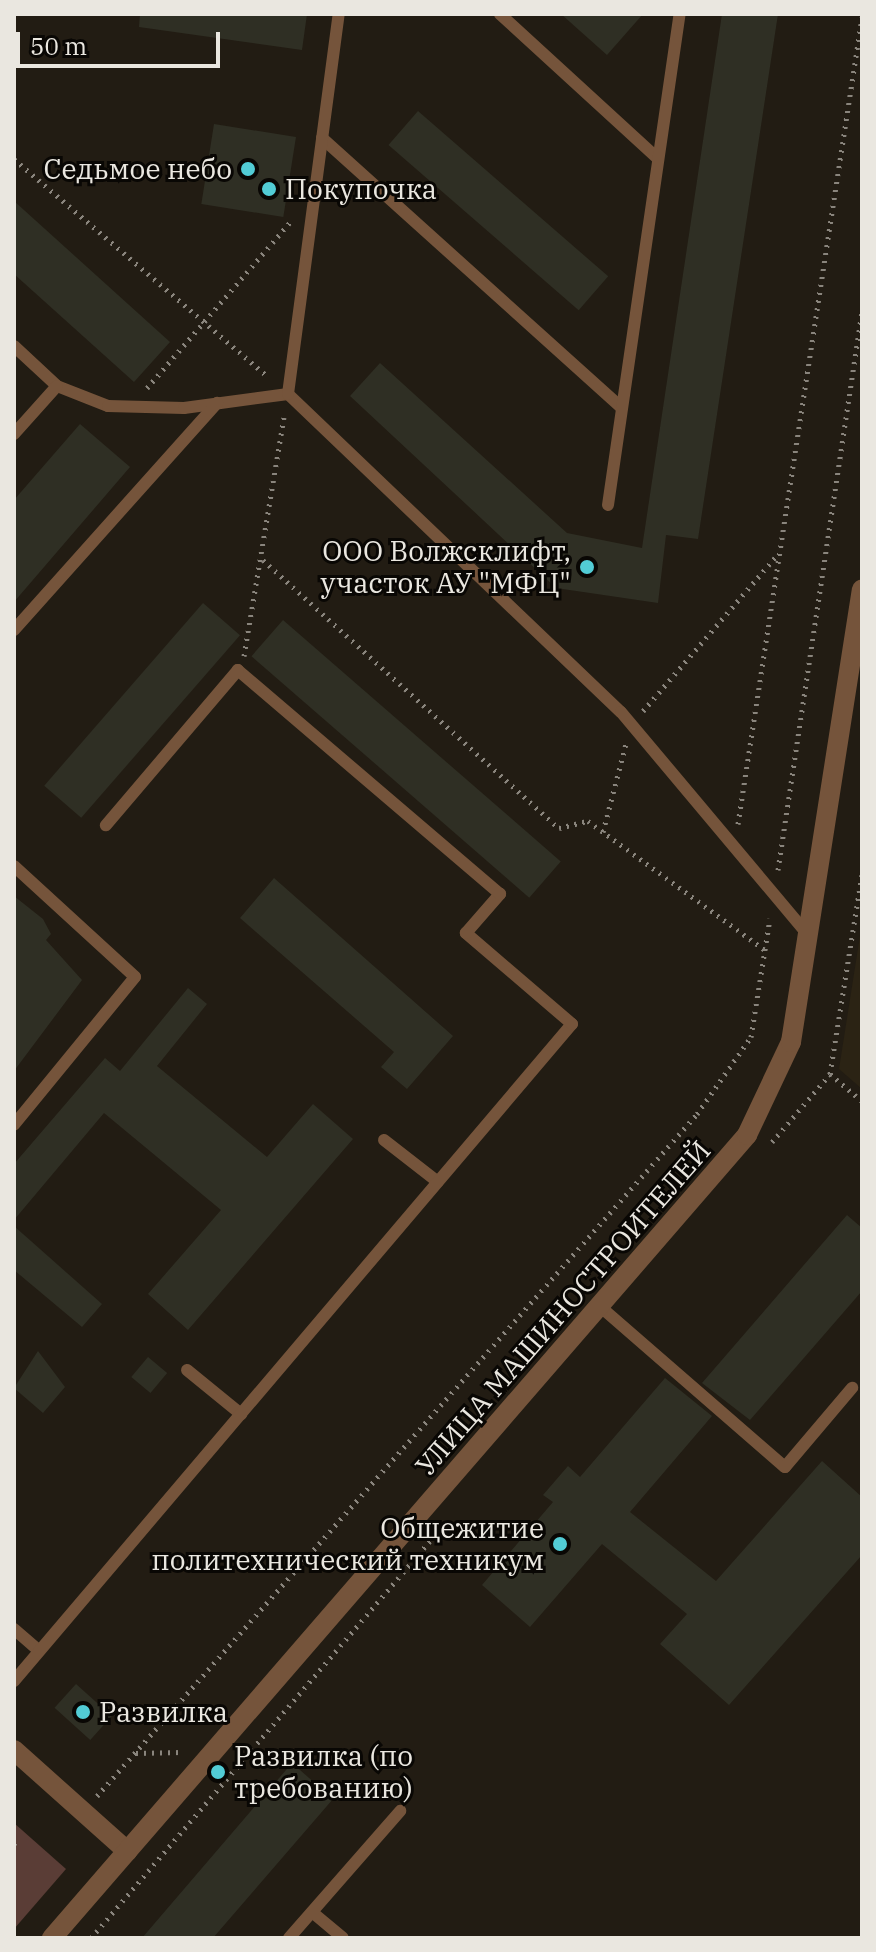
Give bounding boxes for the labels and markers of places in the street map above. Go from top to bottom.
place label: Седьмое небо [44,152,232,186]
marker: Седьмое небо [239,160,257,178]
place label: Покупочка [285,172,437,206]
marker: Покупочка [260,180,278,198]
place label: ООО Волжсклифт, участок АУ "МФЦ" [320,534,571,600]
marker: ООО Волжсклифт, участок АУ "МФЦ" [578,558,596,576]
place label: Общежитие политехнический техникум [151,1511,544,1577]
marker: Общежитие политехнический техникум [551,1535,569,1553]
place label: Развилка [99,1695,228,1729]
marker: Развилка [74,1703,92,1721]
place label: Развилка (по требованию) [234,1739,413,1805]
marker: Развилка (по требованию) [209,1763,227,1781]

